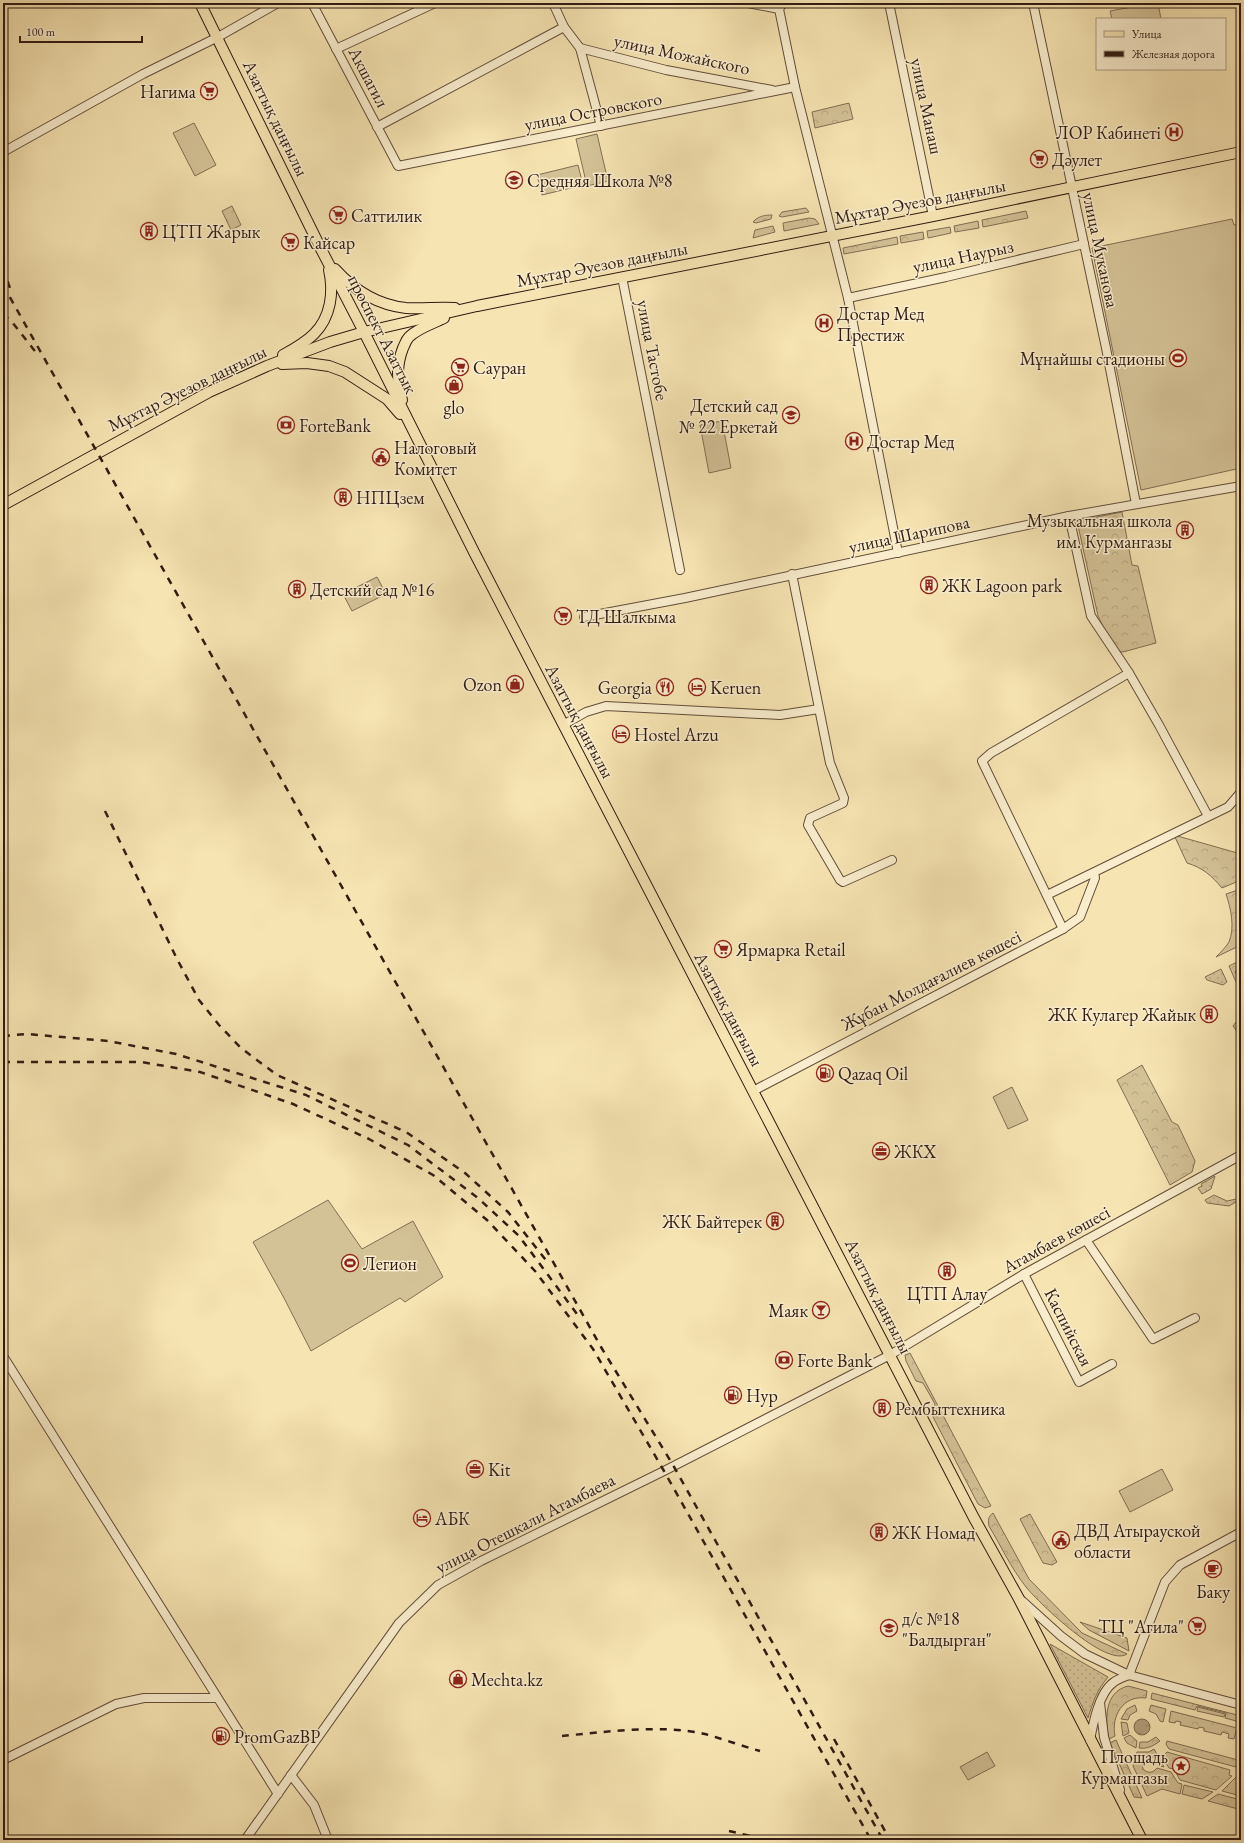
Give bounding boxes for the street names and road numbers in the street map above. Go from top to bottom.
street label: улица Можайского [612,28,752,80]
street label: Акшагил [343,42,395,111]
street label: Азаттық даңғылы [238,55,314,180]
street label: улица Манаш [906,56,949,157]
street label: улица Островского [522,86,664,136]
street label: Мұхтар Әуезов даңғылы [832,173,1008,229]
street label: улица Муканова [1078,190,1125,311]
street label: улица Наурыз [911,234,1016,278]
street label: Мұхтар Әуезов даңғылы [514,236,690,292]
street label: проспект Азаттык [343,270,423,398]
street label: улица Тастобе [632,298,674,402]
street label: Мұхтар Әуезов даңғылы [104,340,270,436]
street label: улица Шарипова [846,510,972,558]
street label: Азаттық даңғылы [540,659,620,782]
street label: Жұбан Молдағалиев көшесі [836,924,1026,1036]
street label: Азаттық даңғылы [689,947,769,1070]
street label: Атамбаев көшесі [997,1200,1114,1278]
street label: Азаттық даңғылы [840,1234,918,1357]
street label: Каспийская [1039,1284,1099,1370]
street label: улица Отешкали Атамбаева [431,1467,619,1578]

